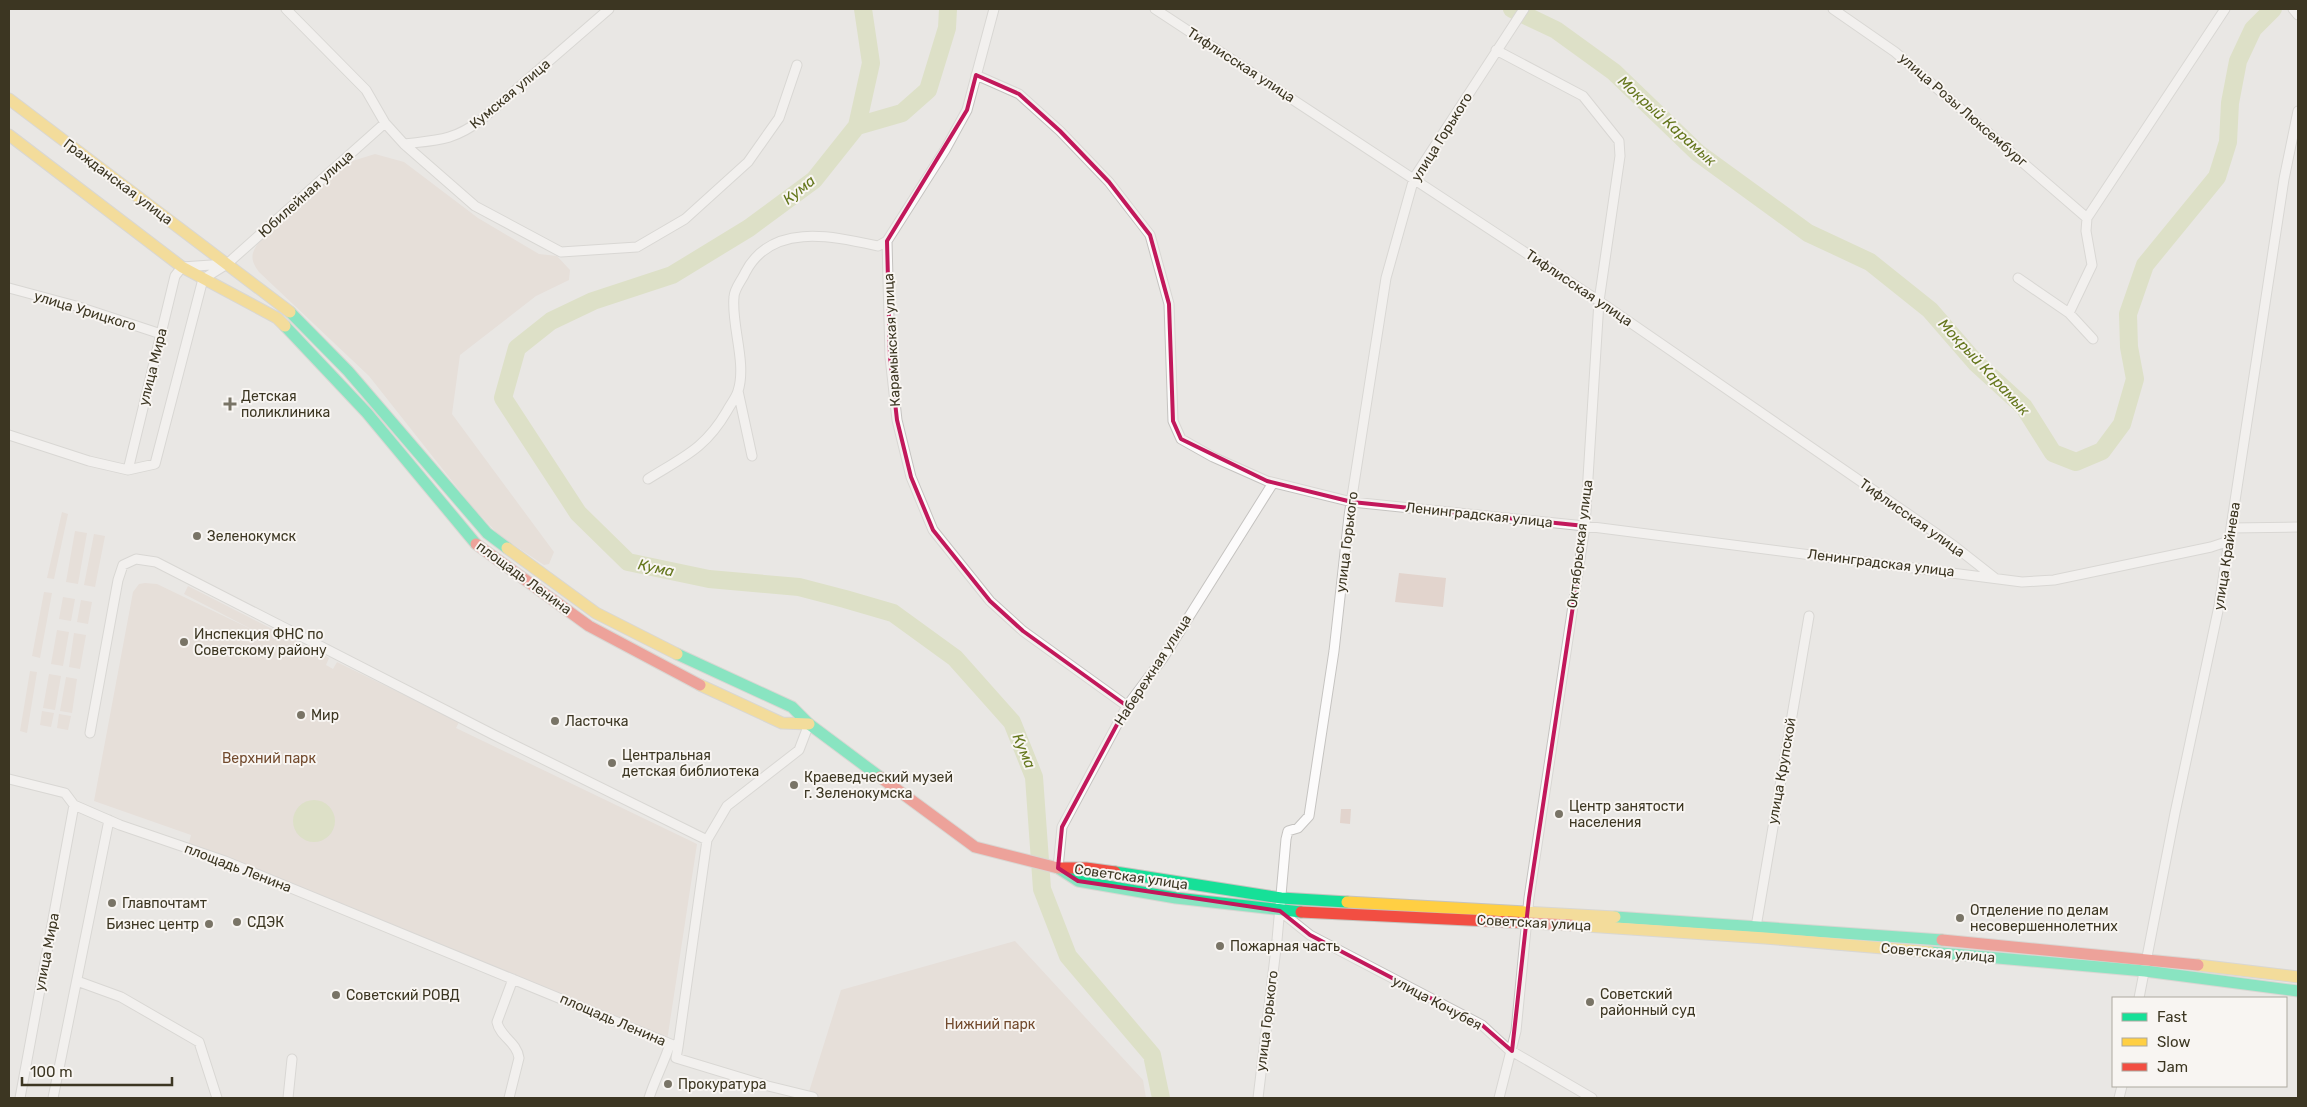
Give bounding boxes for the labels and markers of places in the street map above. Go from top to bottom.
place label: Детская поликлиника [241,388,330,421]
marker: Детская поликлиника [223,397,237,411]
place label: Зеленокумск [207,528,296,545]
marker: Зеленокумск [191,530,203,542]
place label: Инспекция ФНС по Советскому району [194,626,327,659]
marker: Инспекция ФНС по Советскому району [178,636,190,648]
place label: Мир [311,707,339,724]
marker: Мир [295,709,307,721]
place label: Ласточка [565,713,628,730]
marker: Ласточка [549,715,561,727]
place label: Центральная детская библиотека [622,747,759,780]
marker: Центральная детская библиотека [606,757,618,769]
place label: Краеведческий музей г. Зеленокумска [804,769,953,802]
marker: Краеведческий музей г. Зеленокумска [788,779,800,791]
place label: Центр занятости населения [1569,798,1684,831]
marker: Центр занятости населения [1553,808,1565,820]
place label: Главпочтамт [122,895,207,912]
marker: Главпочтамт [106,897,118,909]
place label: Отделение по делам несовершеннолетних [1970,902,2118,935]
marker: Отделение по делам несовершеннолетних [1954,912,1966,924]
place label: СДЭК [247,914,284,931]
place label: Бизнес центр [106,916,199,933]
marker: СДЭК [231,916,243,928]
marker: Бизнес центр [203,918,215,930]
place label: Пожарная часть [1230,938,1340,955]
marker: Пожарная часть [1214,940,1226,952]
place label: Советский районный суд [1600,986,1695,1019]
place label: Советский РОВД [346,987,460,1004]
marker: Советский РОВД [330,989,342,1001]
marker: Советский районный суд [1584,996,1596,1008]
place label: Прокуратура [678,1076,767,1093]
marker: Прокуратура [662,1078,674,1090]

